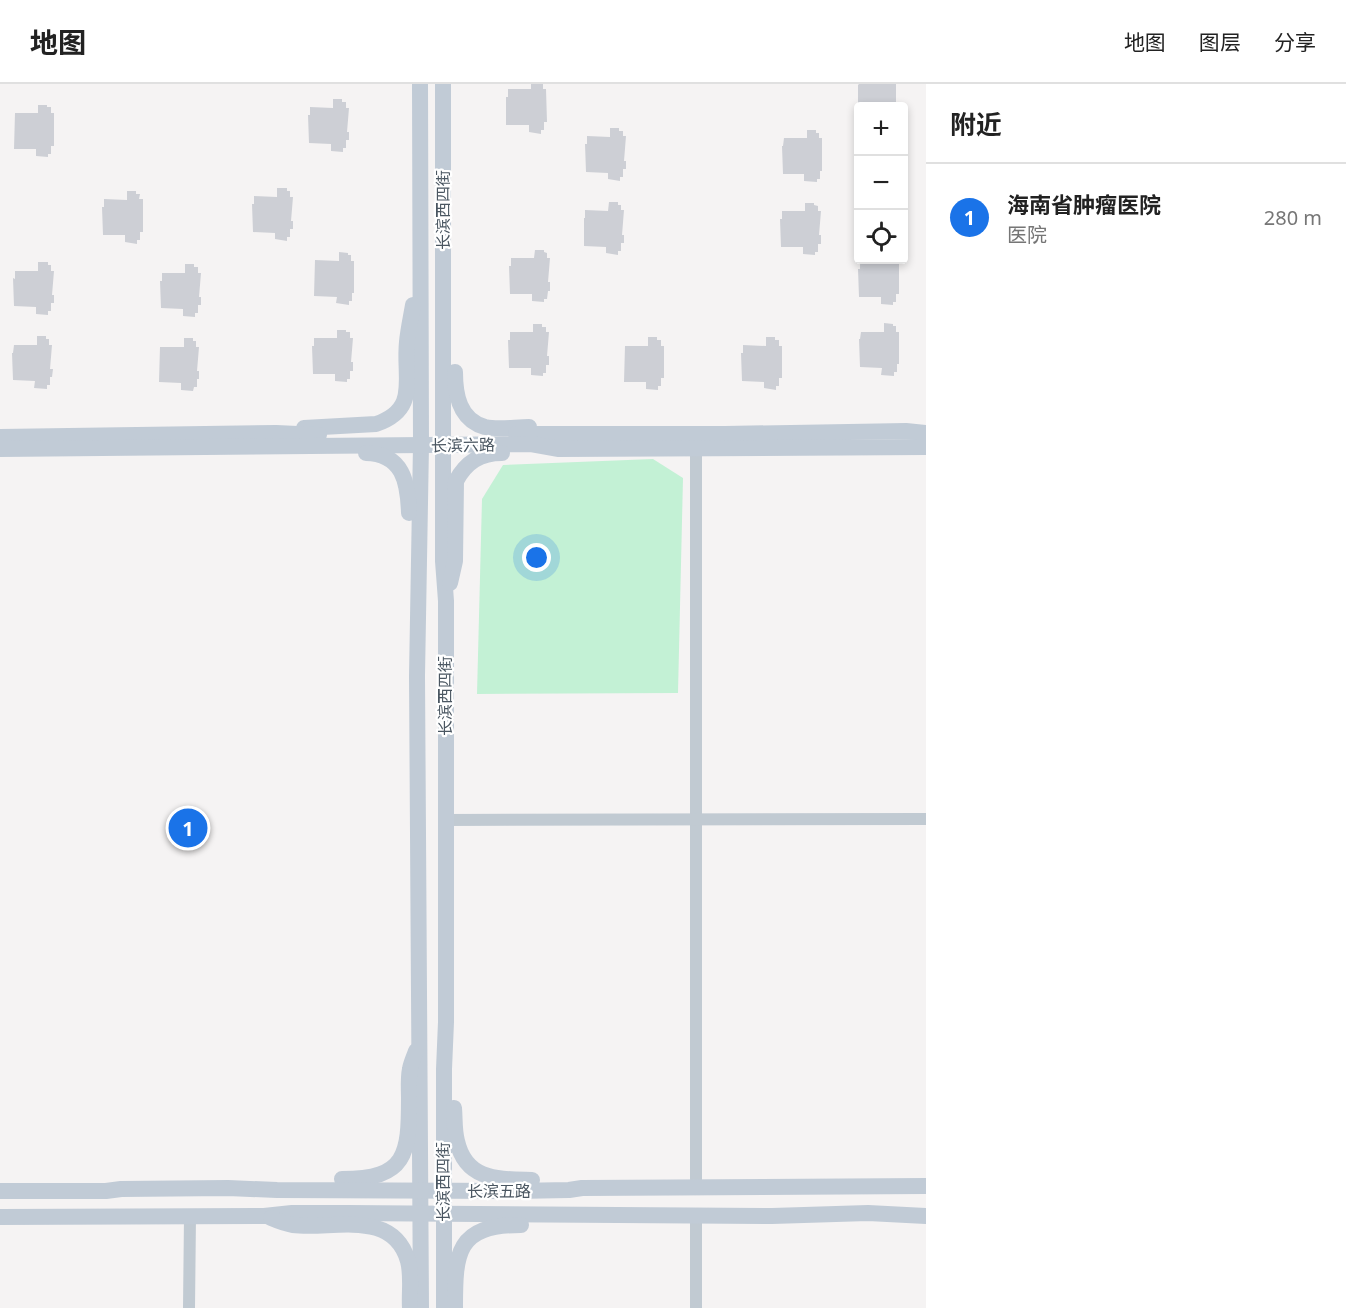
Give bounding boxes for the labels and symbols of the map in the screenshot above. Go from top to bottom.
street label: 长滨西四街 [432,170,454,250]
street label: 长滨六路 [431,433,495,457]
your location [522,543,551,572]
street label: 长滨西四街 [434,656,456,736]
pin: 1 [168,806,207,850]
street label: 长滨西四街 [432,1142,454,1222]
street label: 长滨五路 [467,1180,531,1202]

